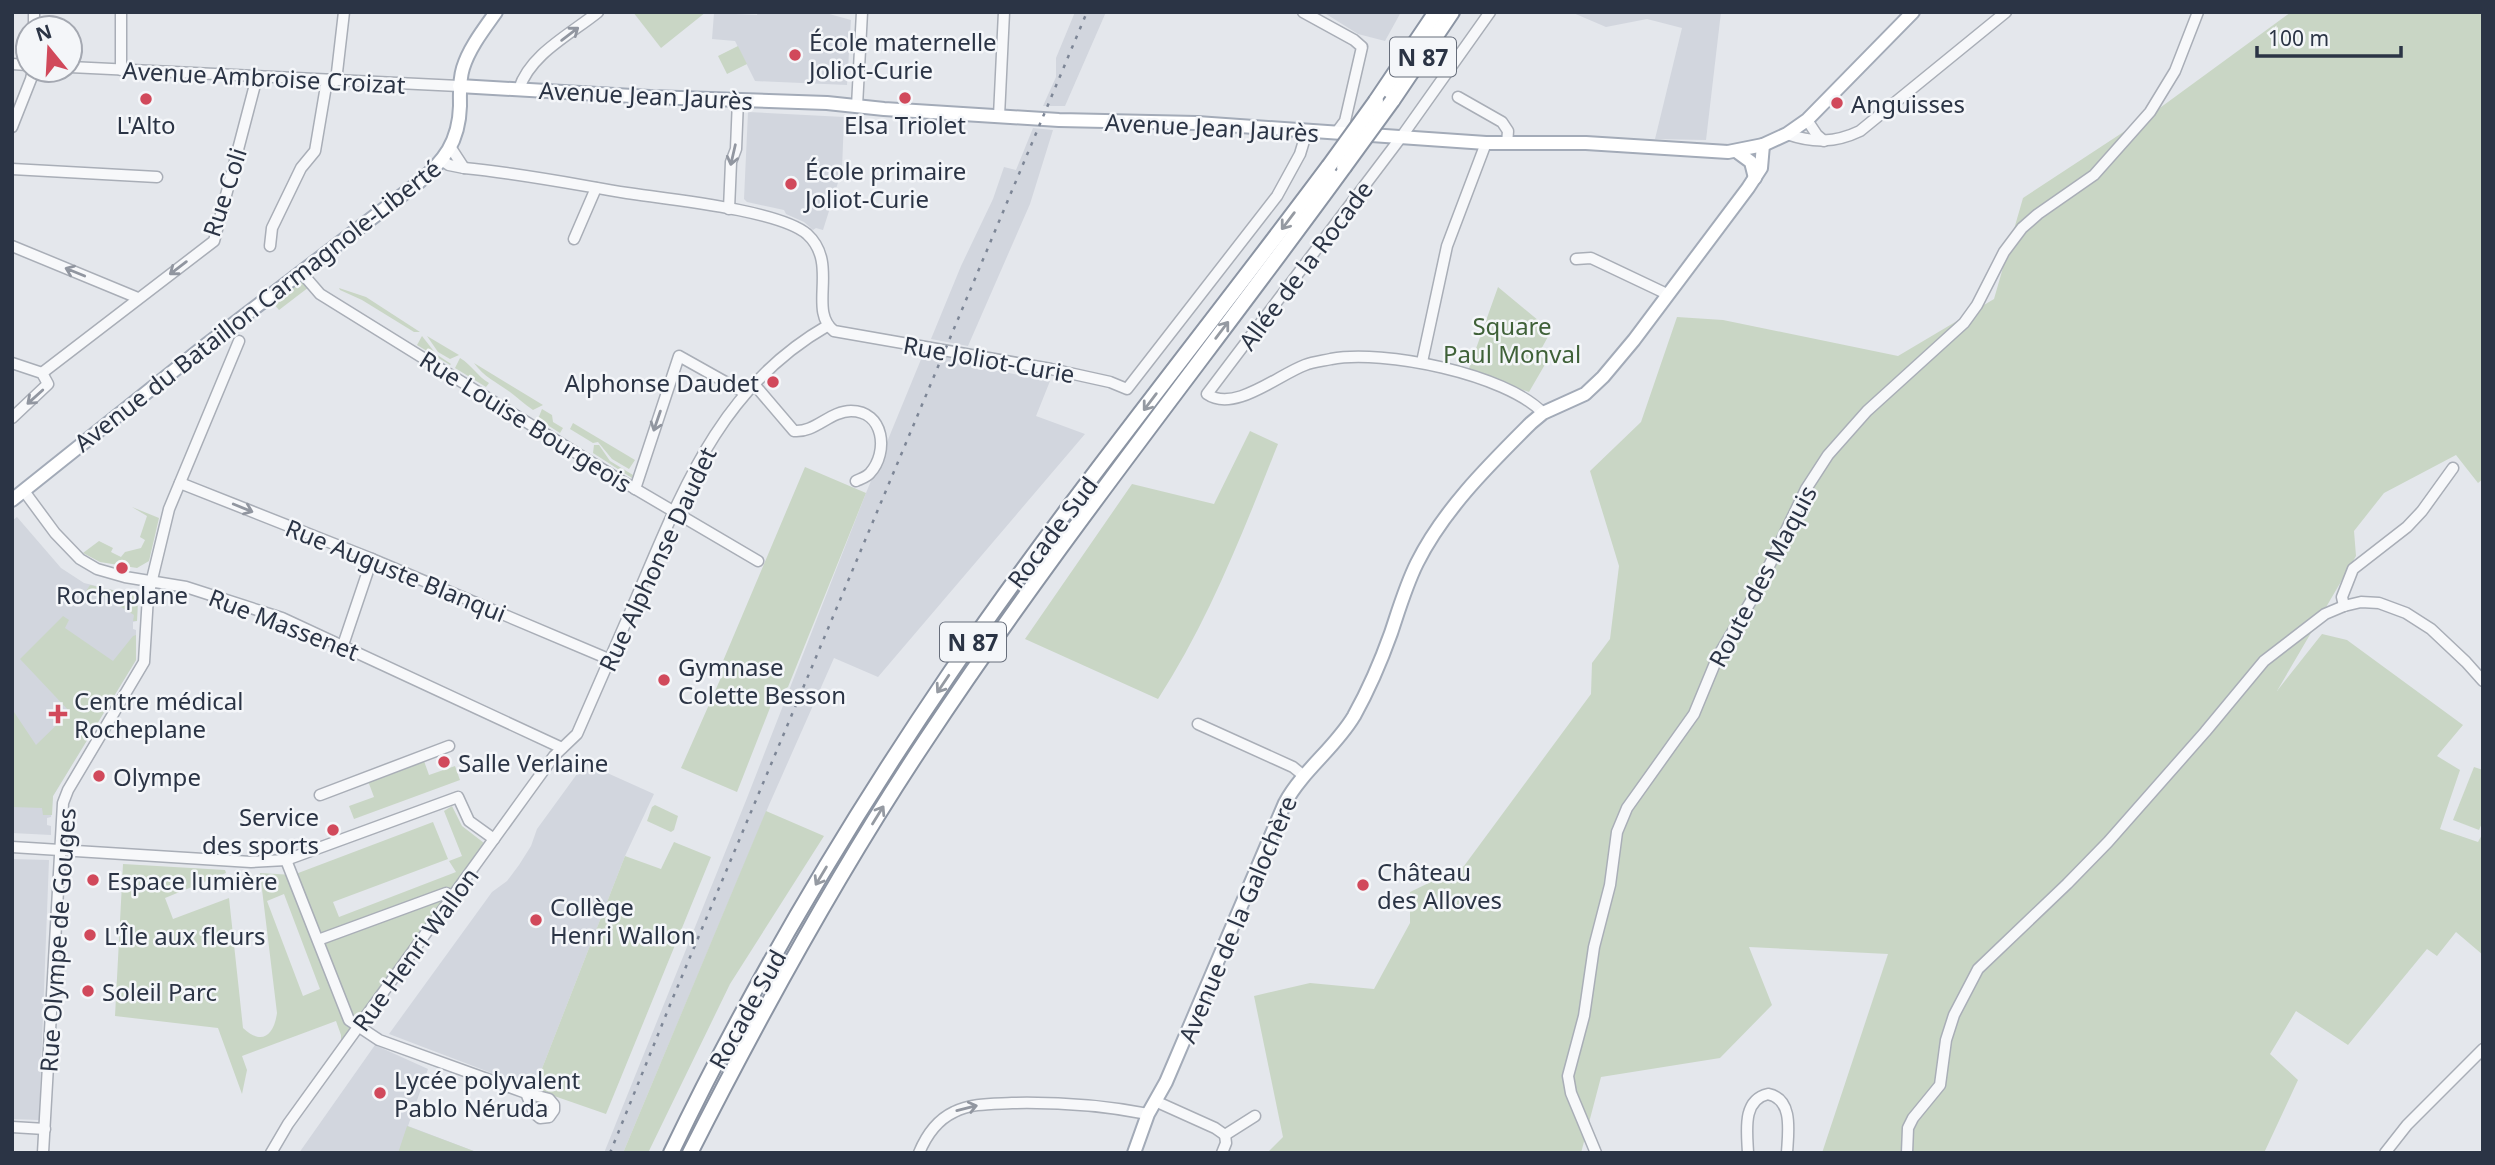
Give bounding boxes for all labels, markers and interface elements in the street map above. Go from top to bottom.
north arrow [14,14,84,84]
scale bar [2257,14,2400,58]
text: N [32,18,55,48]
text: 100 m [2268,24,2329,52]
place label: École maternelle Joliot-Curie [807,25,997,86]
one-way arrow [560,27,579,42]
road number: N 87 [1390,38,1456,76]
marker: École maternelle Joliot-Curie [787,47,803,63]
street label: Avenue Ambroise Croizat [122,53,407,101]
street label: Avenue Jean Jaurès [538,73,754,117]
place label: Anguisses [1851,87,1965,120]
marker: Elsa Triolet [897,90,913,106]
marker: L'Alto [138,91,154,107]
marker: Anguisses [1829,95,1845,111]
street label: Avenue Jean Jaurès [1104,105,1320,149]
place label: L'Alto [116,108,176,141]
place label: Elsa Triolet [844,108,966,141]
street label: Rue Coli [194,143,254,241]
one-way arrow [726,143,739,165]
street label: Avenue du Bataillon Carmagnole-Liberté [67,151,447,459]
place label: École primaire Joliot-Curie [803,154,966,215]
street label: Allée de la Rocade [1230,174,1380,356]
marker: École primaire Joliot-Curie [783,176,799,192]
one-way arrow [1281,211,1295,230]
one-way arrow [169,261,187,276]
one-way arrow [65,264,87,277]
park label: Square Paul Monval [1443,309,1581,370]
one-way arrow [1215,321,1230,340]
street label: Rue Joliot-Curie [901,328,1077,390]
street label: Rue Louise Bourgeois [414,342,638,500]
place label: Alphonse Daudet [564,366,759,399]
marker: Alphonse Daudet [765,374,781,390]
one-way arrow [26,389,44,405]
one-way arrow [1142,392,1157,410]
one-way arrow [650,409,662,431]
street label: Rue Alphonse Daudet [590,441,724,677]
street label: Rocade Sud [999,469,1105,595]
street label: Route des Maquis [1700,479,1824,673]
one-way arrow [232,503,254,516]
street label: Rue Auguste Blanqui [281,511,511,629]
marker: Rocheplane [114,560,130,576]
place label: Rocheplane [56,578,188,611]
street label: Rue Massenet [204,580,364,668]
road number: N 87 [940,622,1006,662]
place label: Gymnase Colette Besson [678,650,846,711]
marker: Gymnase Colette Besson [656,672,672,688]
one-way arrow [936,674,950,693]
place label: Centre médical Rocheplane [74,684,244,745]
marker: Centre médical Rocheplane [48,704,68,724]
place label: Salle Verlaine [458,746,608,779]
marker: Salle Verlaine [436,754,452,770]
place label: Olympe [113,760,201,793]
marker: Olympe [91,768,107,784]
street label: Avenue de la Galochère [1170,790,1304,1048]
place label: Service des sports [202,800,319,861]
one-way arrow [870,806,885,825]
street label: Rue Olympe de Gouges [31,807,83,1073]
marker: Service des sports [325,822,341,838]
place label: Château des Alloves [1377,855,1502,916]
street label: Rue Henri Wallon [344,860,486,1038]
place label: Espace lumière [107,864,278,897]
one-way arrow [814,866,828,886]
marker: Espace lumière [85,872,101,888]
marker: Château des Alloves [1355,877,1371,893]
place label: Collège Henri Wallon [550,890,696,951]
marker: Collège Henri Wallon [528,912,544,928]
place label: L'Île aux fleurs [104,919,266,952]
marker: L'Île aux fleurs [82,927,98,943]
street label: Rocade Sud [701,943,793,1075]
place label: Soleil Parc [102,975,217,1008]
marker: Soleil Parc [80,983,96,999]
place label: Lycée polyvalent Pablo Néruda [394,1063,581,1124]
marker: Lycée polyvalent Pablo Néruda [372,1085,388,1101]
one-way arrow [955,1101,978,1114]

